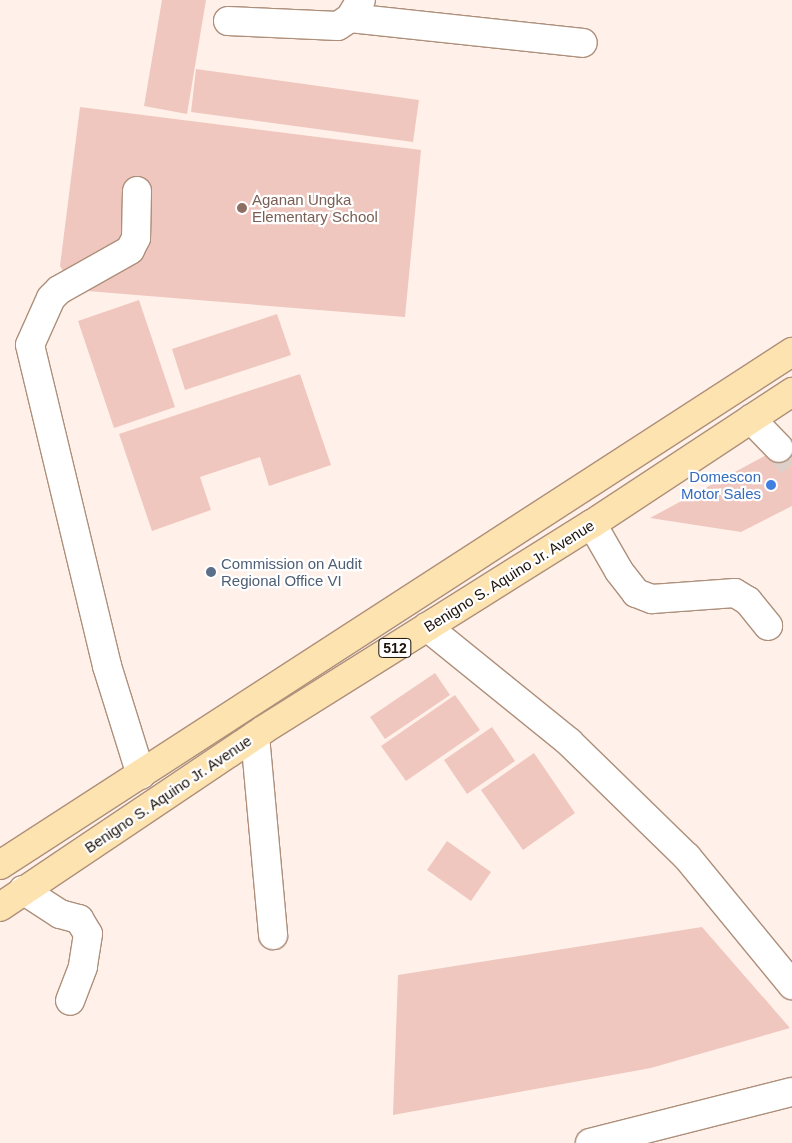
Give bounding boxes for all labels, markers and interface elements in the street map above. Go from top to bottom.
place label: Aganan Ungka Elementary School [252,190,378,225]
marker: Aganan Ungka Elementary School [236,202,248,214]
place label: Domescon Motor Sales [681,467,761,502]
marker: Domescon Motor Sales [765,479,777,491]
street label: Benigno S. Aquino Jr. Avenue [420,516,598,636]
place label: Commission on Audit Regional Office VI [221,554,363,589]
marker: Commission on Audit Regional Office VI [205,566,217,578]
road number: 512 [378,636,412,660]
street label: Benigno S. Aquino Jr. Avenue [80,731,256,857]

